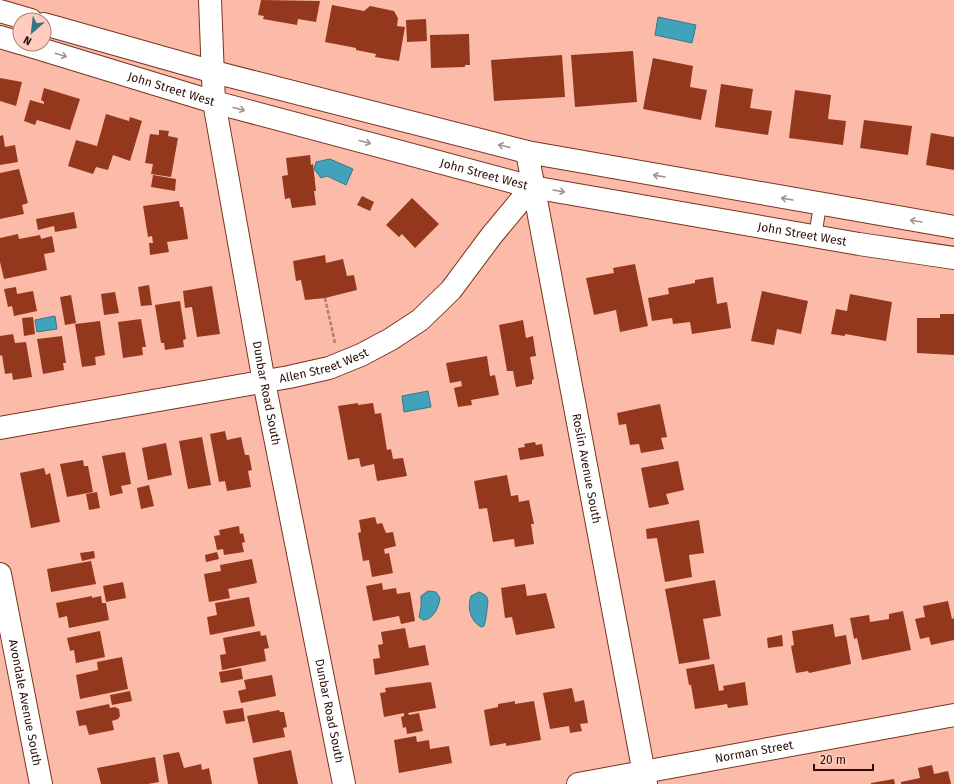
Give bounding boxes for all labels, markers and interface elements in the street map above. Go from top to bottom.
north arrow [12,12,52,52]
text: N [21,33,34,48]
one-way arrow [54,52,67,59]
street label: John Street West [126,69,217,109]
one-way arrow [232,105,245,113]
one-way arrow [358,139,371,146]
one-way arrow [498,142,511,150]
street label: John Street West [439,156,530,193]
one-way arrow [653,172,666,180]
one-way arrow [552,187,565,195]
one-way arrow [781,195,794,203]
one-way arrow [909,217,922,225]
street label: John Street West [757,219,848,249]
street label: Dunbar Road South [250,340,283,447]
street label: Allen Street West [278,345,371,386]
street label: Roslin Avenue South [569,412,604,525]
street label: Avondale Avenue South [6,638,44,767]
street label: Dunbar Road South [312,658,347,764]
street label: Norman Street [714,738,795,766]
scale bar [814,746,873,772]
text: 20 m [820,753,846,767]

